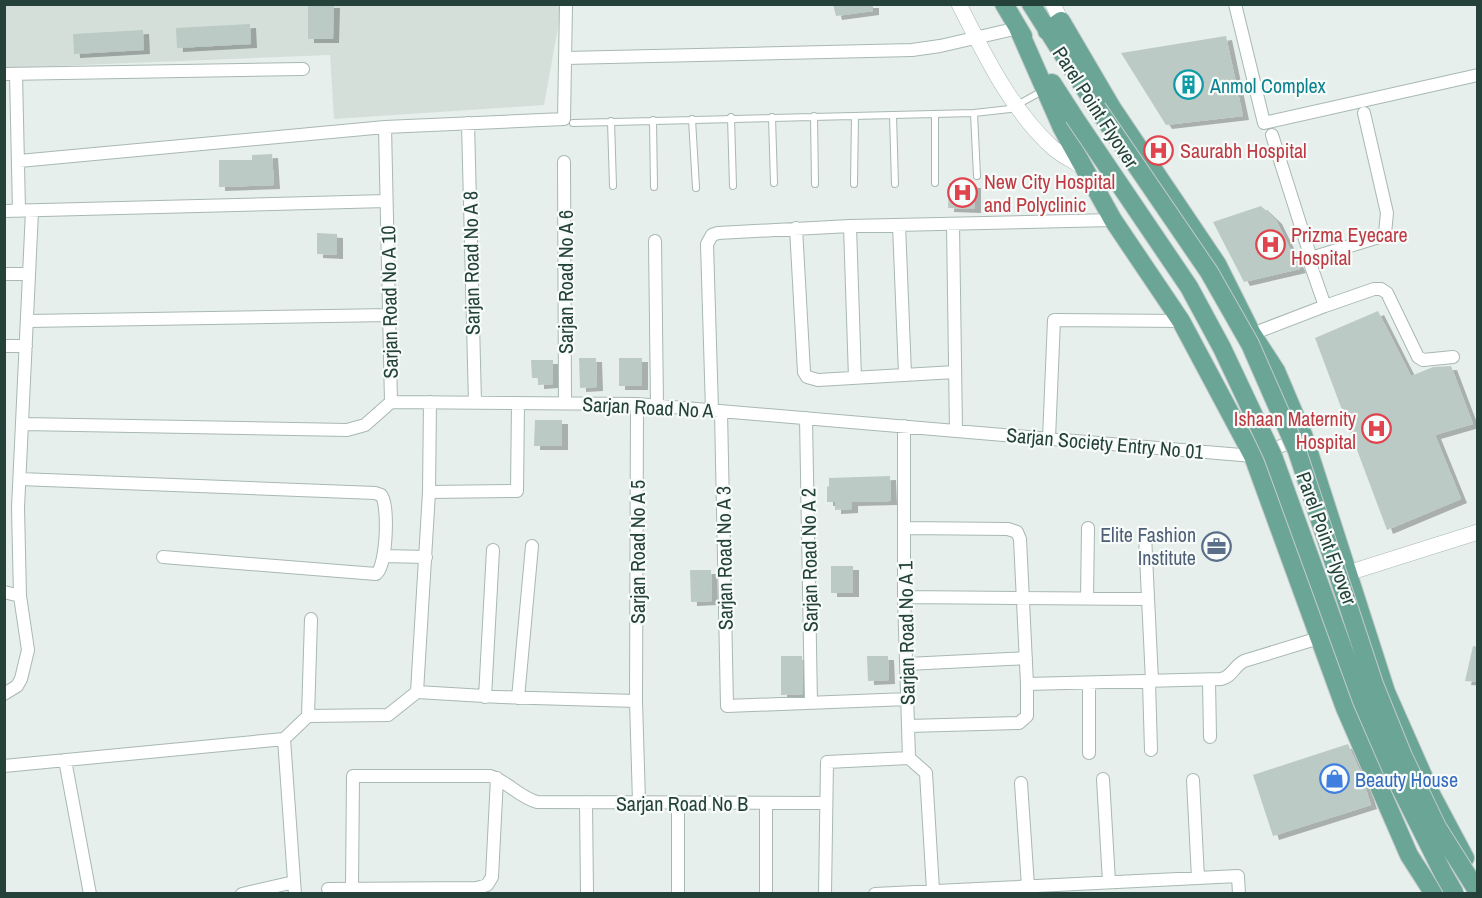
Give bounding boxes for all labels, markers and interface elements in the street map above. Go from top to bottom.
street label: Parel Point Flyover [1047,41,1146,173]
building icon: Anmol Complex [1173,69,1205,101]
place label: Anmol Complex [1209,72,1327,99]
hospital icon: Saurabh Hospital [1143,134,1175,166]
place label: Saurabh Hospital [1180,137,1307,164]
place label: New City Hospital and Polyclinic [984,168,1115,218]
hospital icon: New City Hospital and Polyclinic [947,177,979,209]
street label: Sarjan Road No A 8 [456,191,486,335]
street label: Sarjan Road No A 6 [552,210,579,354]
place label: Prizma Eyecare Hospital [1291,221,1408,271]
street label: Sarjan Road No A 10 [374,225,404,379]
hospital icon: Prizma Eyecare Hospital [1254,229,1286,261]
street label: Sarjan Road No A [582,390,714,424]
place label: Ishaan Maternity Hospital [1234,405,1357,455]
hospital icon: Ishaan Maternity Hospital [1361,413,1393,445]
street label: Sarjan Society Entry No 01 [1005,421,1205,465]
street label: Parel Point Flyover [1290,468,1364,609]
street label: Sarjan Road No A 5 [624,480,651,624]
street label: Sarjan Road No A 3 [709,486,739,630]
street label: Sarjan Road No A 2 [794,488,824,632]
place label: Elite Fashion Institute [1100,521,1196,571]
office icon: Elite Fashion Institute [1201,530,1233,562]
street label: Sarjan Road No A 1 [891,561,921,705]
shop icon: Beauty House [1318,763,1350,795]
place label: Beauty House [1355,766,1458,793]
street label: Sarjan Road No B [616,790,748,817]

